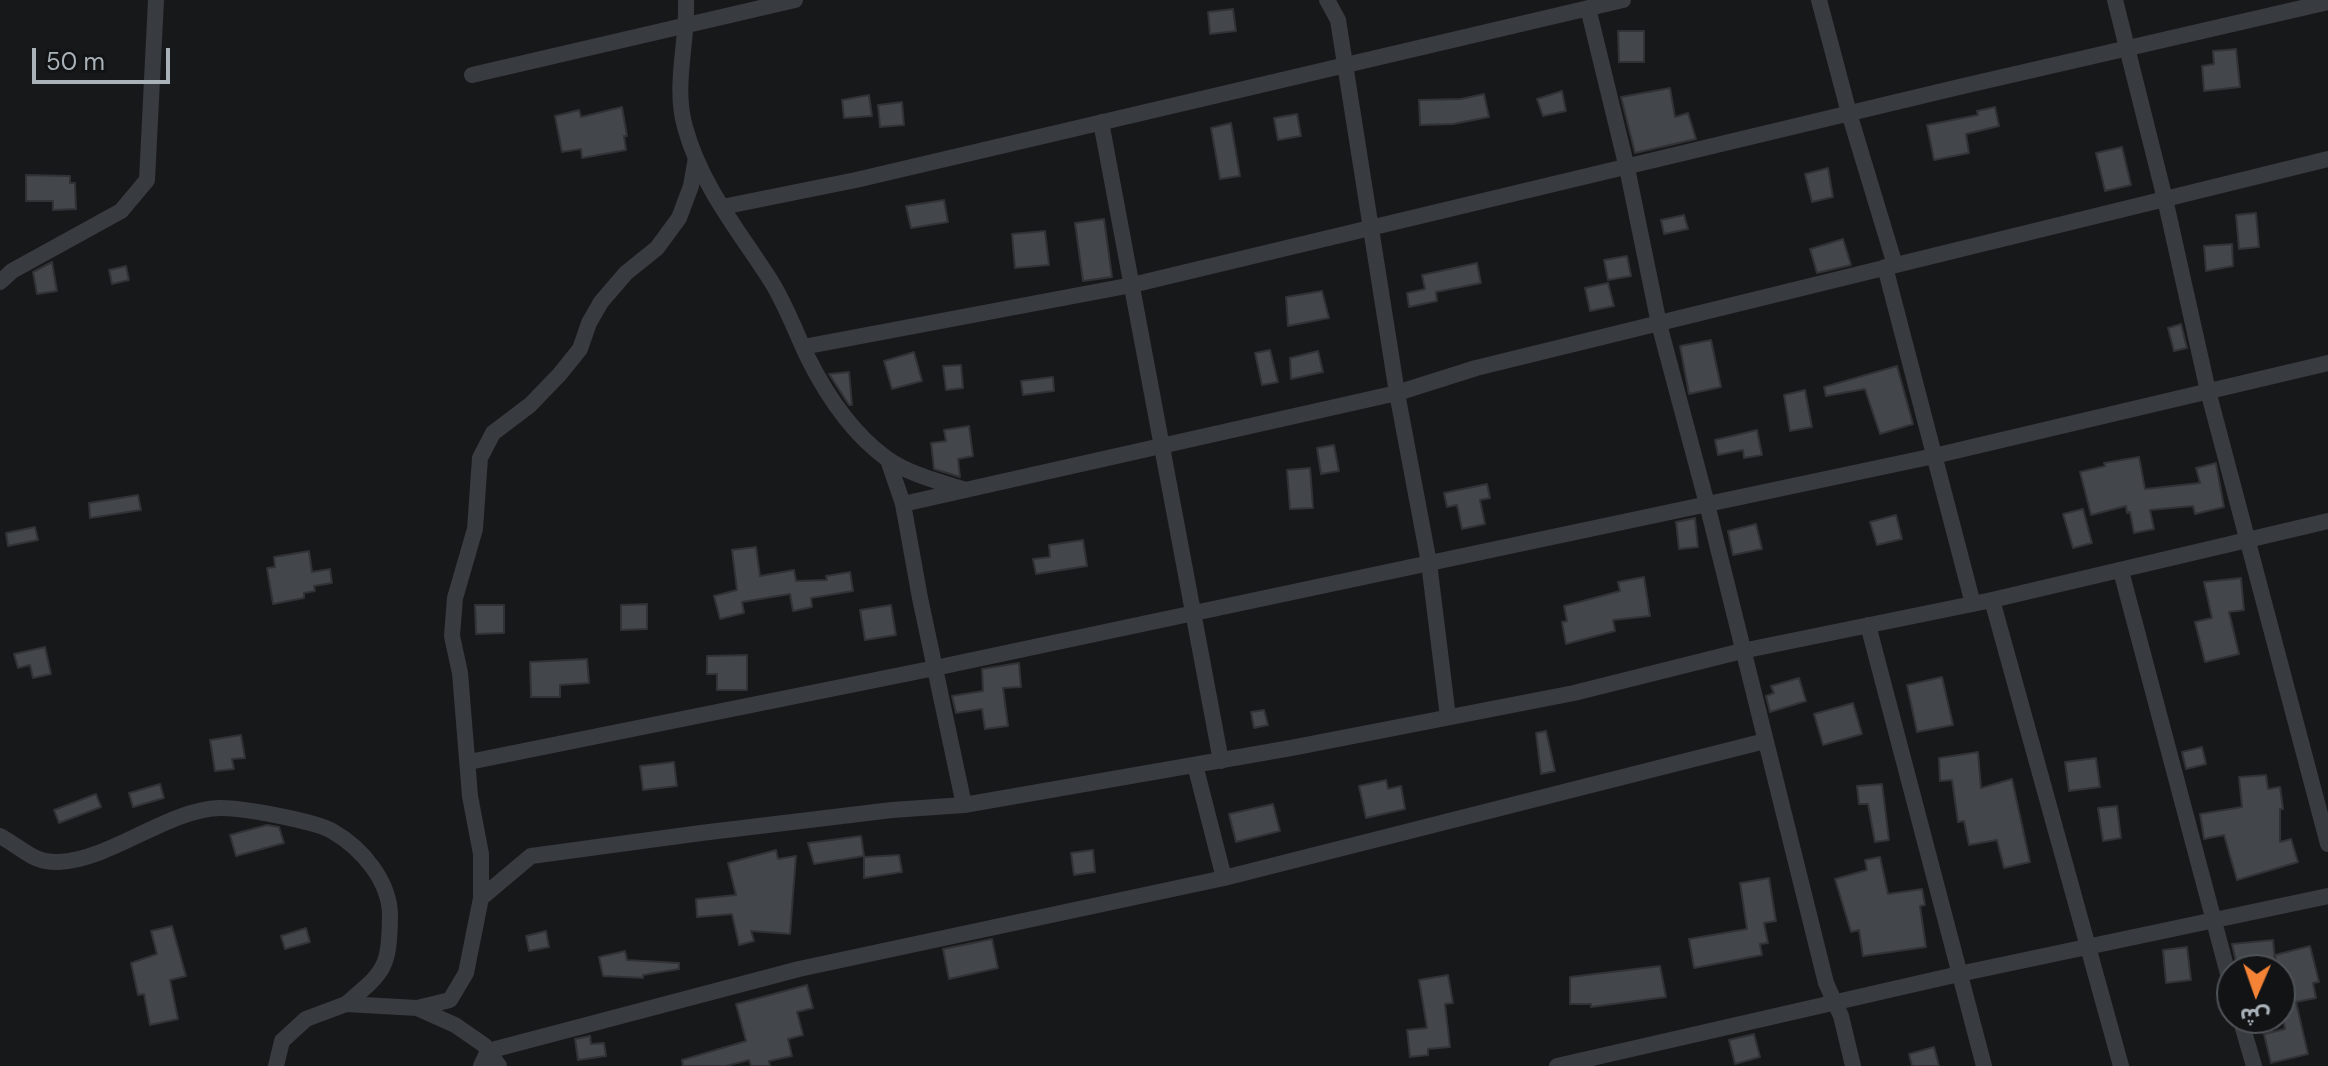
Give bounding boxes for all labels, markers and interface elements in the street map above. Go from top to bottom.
scale bar [36,32,174,82]
text: 50 m [46,46,105,77]
north arrow [2216,954,2296,1034]
text: ش [2240,1001,2271,1032]

